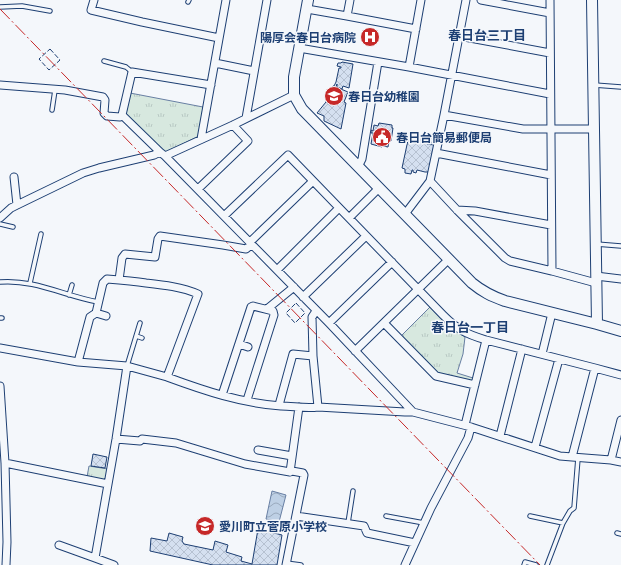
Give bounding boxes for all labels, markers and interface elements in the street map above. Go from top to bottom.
hospital icon: 陽厚会春日台病院 [359,26,381,48]
district label: 春日台三丁目 [448,28,526,42]
place label: 陽厚会春日台病院 [260,31,356,44]
school or university icon: 春日台幼稚園 [323,85,345,107]
place label: 春日台幼稚園 [348,90,420,103]
public building icon: 春日台簡易郵便局 [371,126,393,148]
place label: 春日台簡易郵便局 [396,131,492,144]
district label: 春日台一丁目 [431,320,509,334]
school or university icon: 愛川町立菅原小学校 [194,515,216,537]
place label: 愛川町立菅原小学校 [219,520,327,533]

